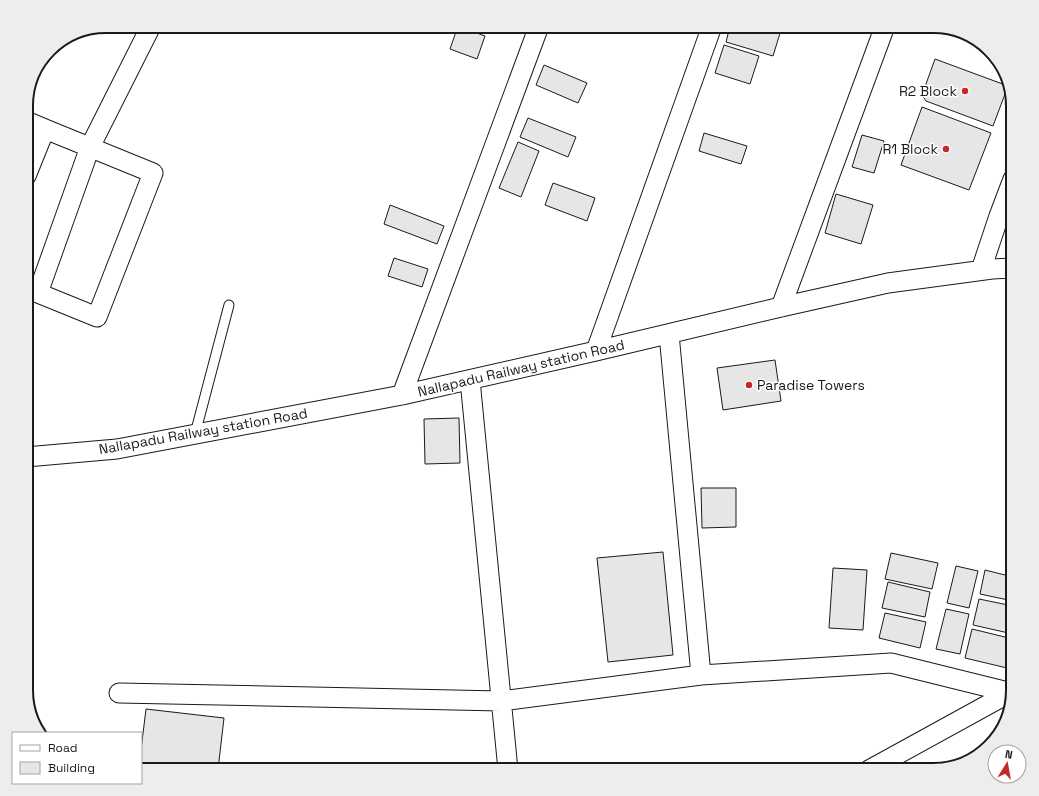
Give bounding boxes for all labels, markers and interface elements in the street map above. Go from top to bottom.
place label: R2 Block [899,82,957,100]
marker: R2 Block [960,86,970,96]
place label: R1 Block [882,140,938,158]
marker: R1 Block [941,144,951,154]
street label: Nallapadu Railway station Road [416,335,626,401]
place label: Paradise Towers [757,376,865,394]
marker: Paradise Towers [744,380,754,390]
street label: Nallapadu Railway station Road [97,404,309,458]
legend [12,732,142,784]
text: Road [48,740,77,756]
north arrow [987,744,1027,784]
text: N [1004,747,1014,762]
text: Building [48,760,95,776]

